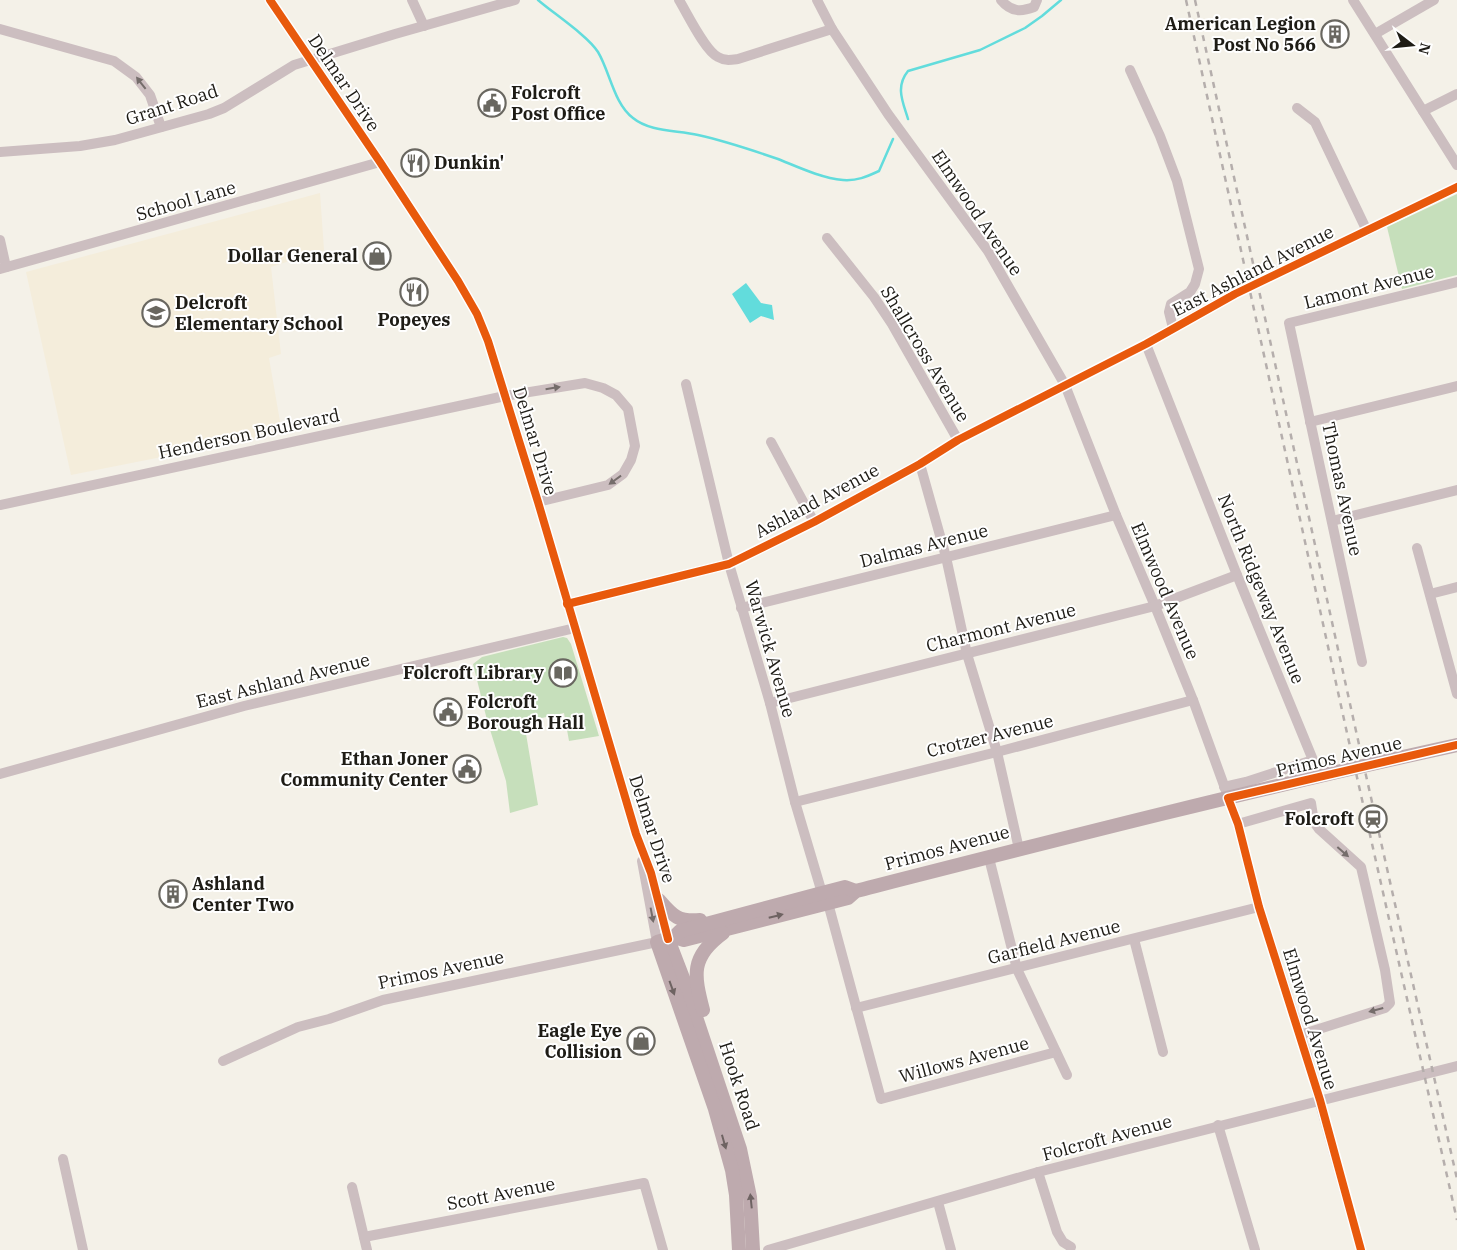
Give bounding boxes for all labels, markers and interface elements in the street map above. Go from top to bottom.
place label: American Legion Post No 566 [1165,12,1316,56]
building icon: American Legion Post No 566 [1320,19,1350,49]
north arrow [1387,20,1437,70]
street label: Delmar Drive [303,30,385,136]
text: N [1414,41,1435,56]
one-way arrow [136,77,147,90]
street label: Grant Road [123,79,221,130]
place label: Folcroft Post Office [511,81,605,125]
public building icon: Folcroft Post Office [477,88,507,118]
street label: Elmwood Avenue [927,145,1028,280]
restaurant icon: Dunkin' [400,148,430,178]
place label: Dunkin' [434,151,504,174]
street label: School Lane [133,175,238,226]
street label: East Ashland Avenue [1168,220,1337,321]
shop icon: Dollar General [362,241,392,271]
place label: Dollar General [228,244,358,267]
street label: Lamont Avenue [1302,259,1436,314]
restaurant icon: Popeyes [399,277,429,307]
street label: Shallcross Avenue [876,281,975,426]
place label: Delcroft Elementary School [175,291,343,335]
school or university icon: Delcroft Elementary School [141,298,171,328]
place label: Popeyes [378,308,450,331]
street label: Delmar Drive [508,384,563,498]
one-way arrow [545,384,561,392]
street label: Henderson Boulevard [156,403,342,464]
street label: Thomas Avenue [1317,420,1368,558]
street label: Ashland Avenue [751,458,883,543]
one-way arrow [608,475,622,485]
street label: North Ridgeway Avenue [1213,491,1310,687]
street label: Dalmas Avenue [857,518,990,573]
street label: Elmwood Avenue [1126,519,1205,663]
street label: Warwick Avenue [740,578,801,720]
street label: Charmont Avenue [924,598,1078,657]
street label: East Ashland Avenue [194,648,372,713]
library icon: Folcroft Library [548,658,578,688]
place label: Folcroft Library [403,661,545,684]
place label: Folcroft Borough Hall [467,690,584,734]
public building icon: Folcroft Borough Hall [433,697,463,727]
street label: Crotzer Avenue [924,709,1056,762]
street label: Primos Avenue [1274,731,1404,782]
place label: Ethan Joner Community Center [280,747,448,791]
public building icon: Ethan Joner Community Center [452,754,482,784]
street label: Delmar Drive [624,772,681,886]
station icon: Folcroft [1358,804,1388,834]
place label: Folcroft [1284,807,1354,830]
street label: Primos Avenue [882,820,1012,875]
one-way arrow [1336,846,1349,857]
place label: Ashland Center Two [192,872,294,916]
building icon: Ashland Center Two [158,879,188,909]
one-way arrow [648,908,656,924]
one-way arrow [769,912,784,920]
street label: Garfield Avenue [985,914,1123,969]
street label: Primos Avenue [376,945,506,994]
street label: Elmwood Avenue [1278,945,1343,1092]
one-way arrow [669,981,676,996]
one-way arrow [1368,1006,1383,1014]
place label: Eagle Eye Collision [537,1019,622,1063]
shop icon: Eagle Eye Collision [626,1026,656,1056]
street label: Willows Avenue [896,1031,1031,1088]
street label: Hook Road [714,1038,765,1133]
street label: Folcroft Avenue [1039,1109,1174,1166]
one-way arrow [721,1135,729,1150]
street label: Scott Avenue [445,1172,557,1215]
one-way arrow [746,1193,754,1209]

